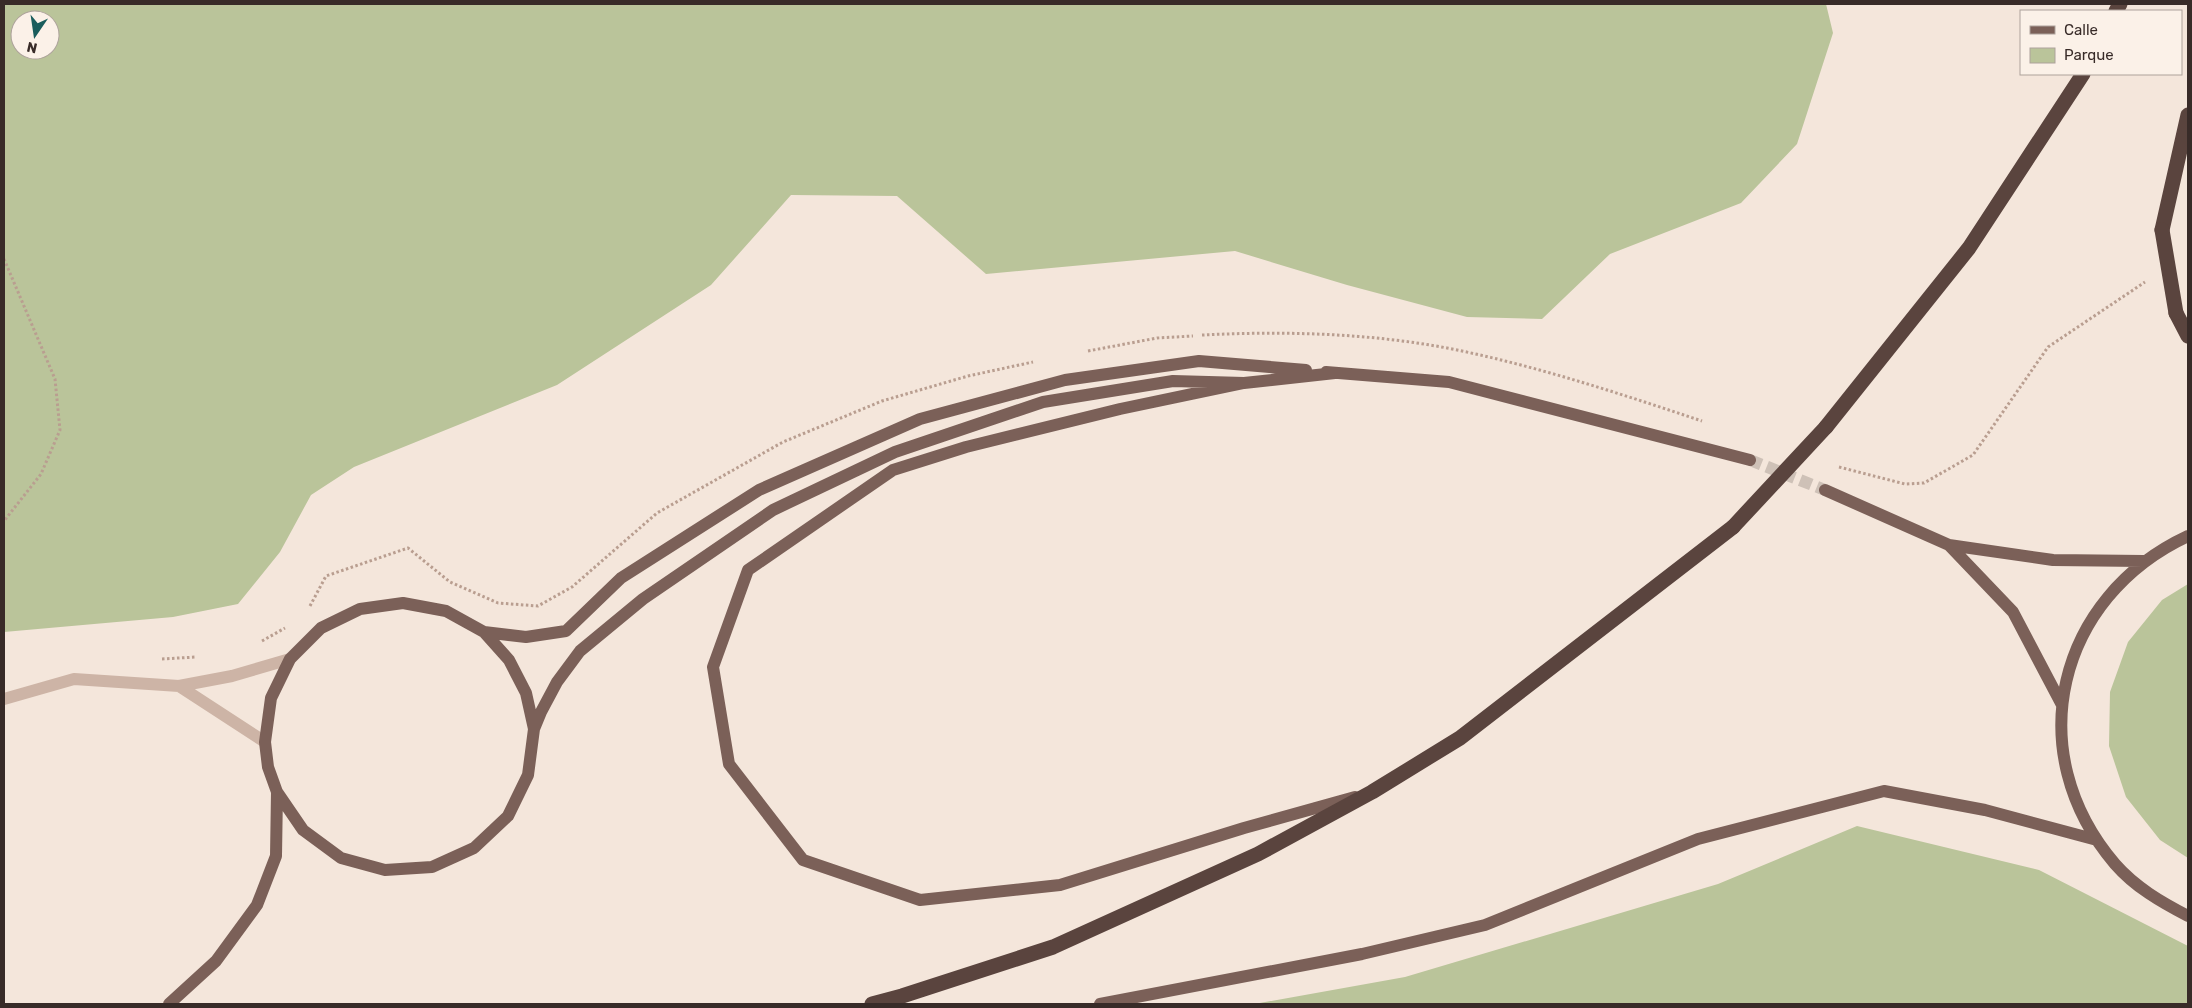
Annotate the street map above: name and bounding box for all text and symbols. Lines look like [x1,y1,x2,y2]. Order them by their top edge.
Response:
north arrow [10,10,60,60]
legend [2020,10,2182,75]
text: Calle [2064,21,2098,39]
text: N [25,38,39,57]
text: Parque [2064,46,2114,64]

